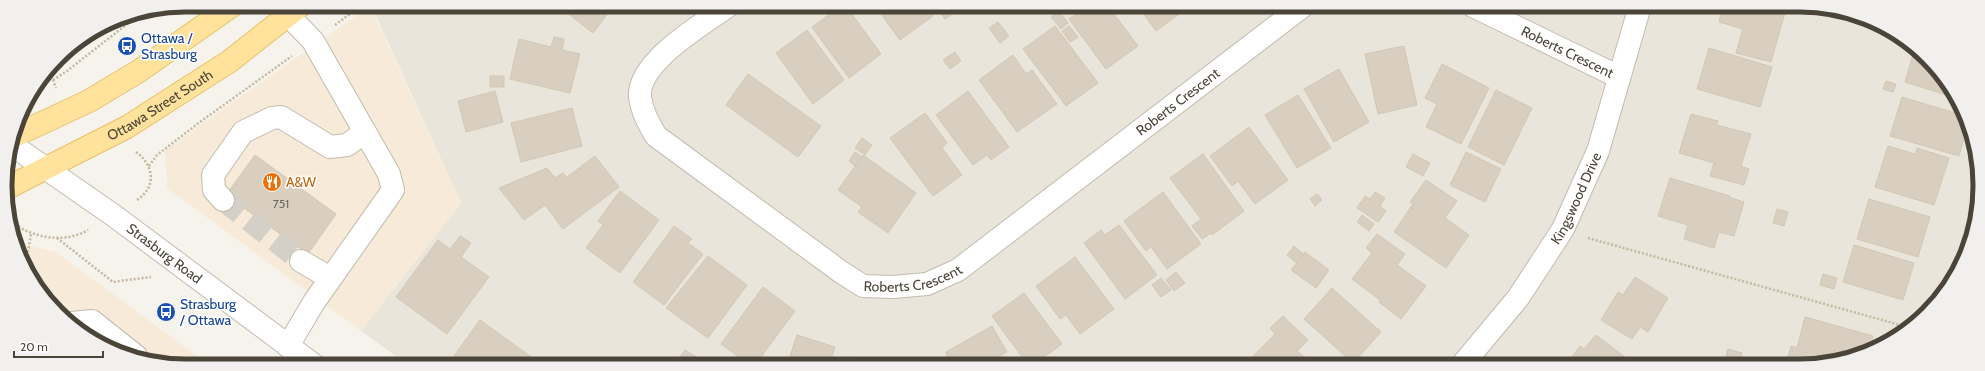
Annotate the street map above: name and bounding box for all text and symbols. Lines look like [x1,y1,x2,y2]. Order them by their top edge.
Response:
street label: Roberts Crescent [1518,22,1617,82]
place label: Ottawa / Strasburg [141,29,198,63]
bus stop icon: Ottawa / Strasburg [116,35,138,57]
street label: Roberts Crescent [1132,64,1223,140]
street label: Ottawa Street South [104,65,216,145]
street label: Kingswood Drive [1546,149,1605,248]
restaurant icon: A&W [261,171,283,193]
place label: A&W [286,173,317,191]
house number: 751 [273,196,289,211]
street label: Strasburg Road [123,219,206,287]
street label: Roberts Crescent [863,261,966,296]
place label: Strasburg / Ottawa [179,295,237,329]
bus stop icon: Strasburg / Ottawa [155,301,177,323]
scale bar [14,333,103,359]
text: 20 m [20,339,48,354]

